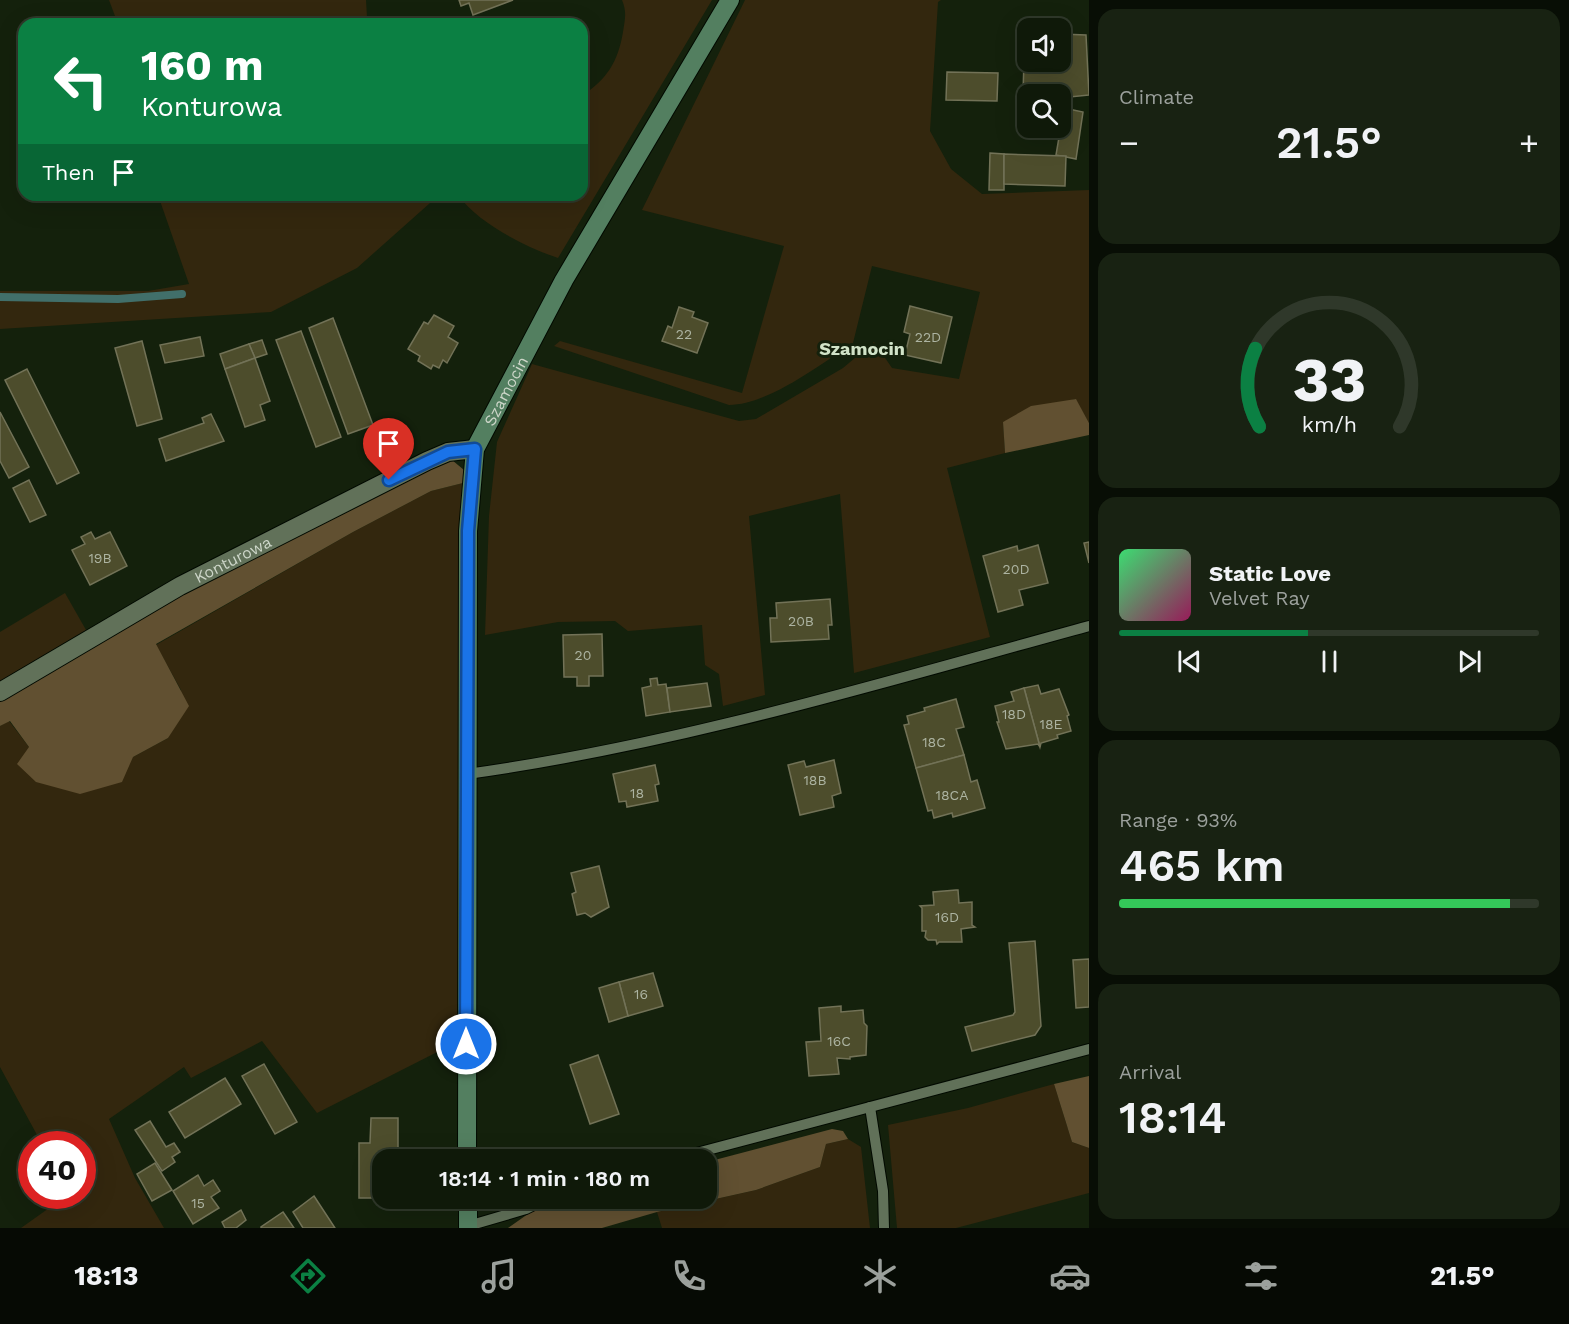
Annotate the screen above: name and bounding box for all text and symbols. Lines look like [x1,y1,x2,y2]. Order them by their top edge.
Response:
map controls [1017,18,1071,138]
button: sound [1017,18,1071,72]
text: 160 m [141,41,264,90]
icon: left [42,42,120,120]
button: search [1017,84,1071,138]
text: Climate [1119,85,1194,109]
text: Konturowa [141,91,282,123]
text: 21.5° [1276,116,1382,169]
text: − [1119,123,1139,162]
text: + [1519,123,1539,162]
icon: arrive [107,156,140,189]
text: Then [42,160,95,185]
house number: 22 [676,326,692,342]
house number: 22D [915,329,941,345]
district label: Szamocin [819,338,905,359]
text: 33 [1292,343,1366,416]
street label: Szamocin [480,353,532,429]
text: km/h [1301,413,1357,438]
pin [363,418,414,480]
icon: arrive [372,427,405,460]
street label: Konturowa [191,532,274,587]
house number: 19B [88,550,112,566]
house number: 20D [1003,561,1029,577]
text: Static Love [1209,561,1331,586]
text: Velvet Ray [1209,586,1310,610]
house number: 20B [788,613,814,629]
icon: previous [1173,645,1206,678]
icon: pause [1313,645,1346,678]
icon: next [1453,645,1486,678]
house number: 20 [575,647,591,663]
house number: 18D [1002,706,1026,722]
house number: 18E [1039,716,1063,732]
house number: 18C [922,734,946,750]
house number: 18B [803,772,827,788]
house number: 18 [630,785,644,801]
house number: 18CA [936,787,968,803]
text: Range · 93% [1119,808,1237,832]
text: 465 km [1119,839,1285,892]
house number: 16D [935,909,959,925]
house number: 16 [634,986,648,1002]
position arrow [434,1012,498,1076]
house number: 16C [827,1033,851,1049]
text: Arrival [1119,1060,1181,1084]
text: 18:14 [1119,1091,1226,1144]
speed limit sign: 40 [18,1131,96,1209]
text: 18:14 · 1 min · 180 m [439,1166,650,1191]
house number: 15 [191,1195,205,1211]
icon: directions [287,1255,329,1297]
icon: music [478,1255,520,1297]
icon: phone [668,1255,710,1297]
icon: climate [859,1255,901,1297]
icon: car [1049,1255,1091,1297]
icon: filters [1240,1255,1282,1297]
text: 18:13 [74,1260,139,1292]
text: 21.5° [1430,1260,1495,1292]

